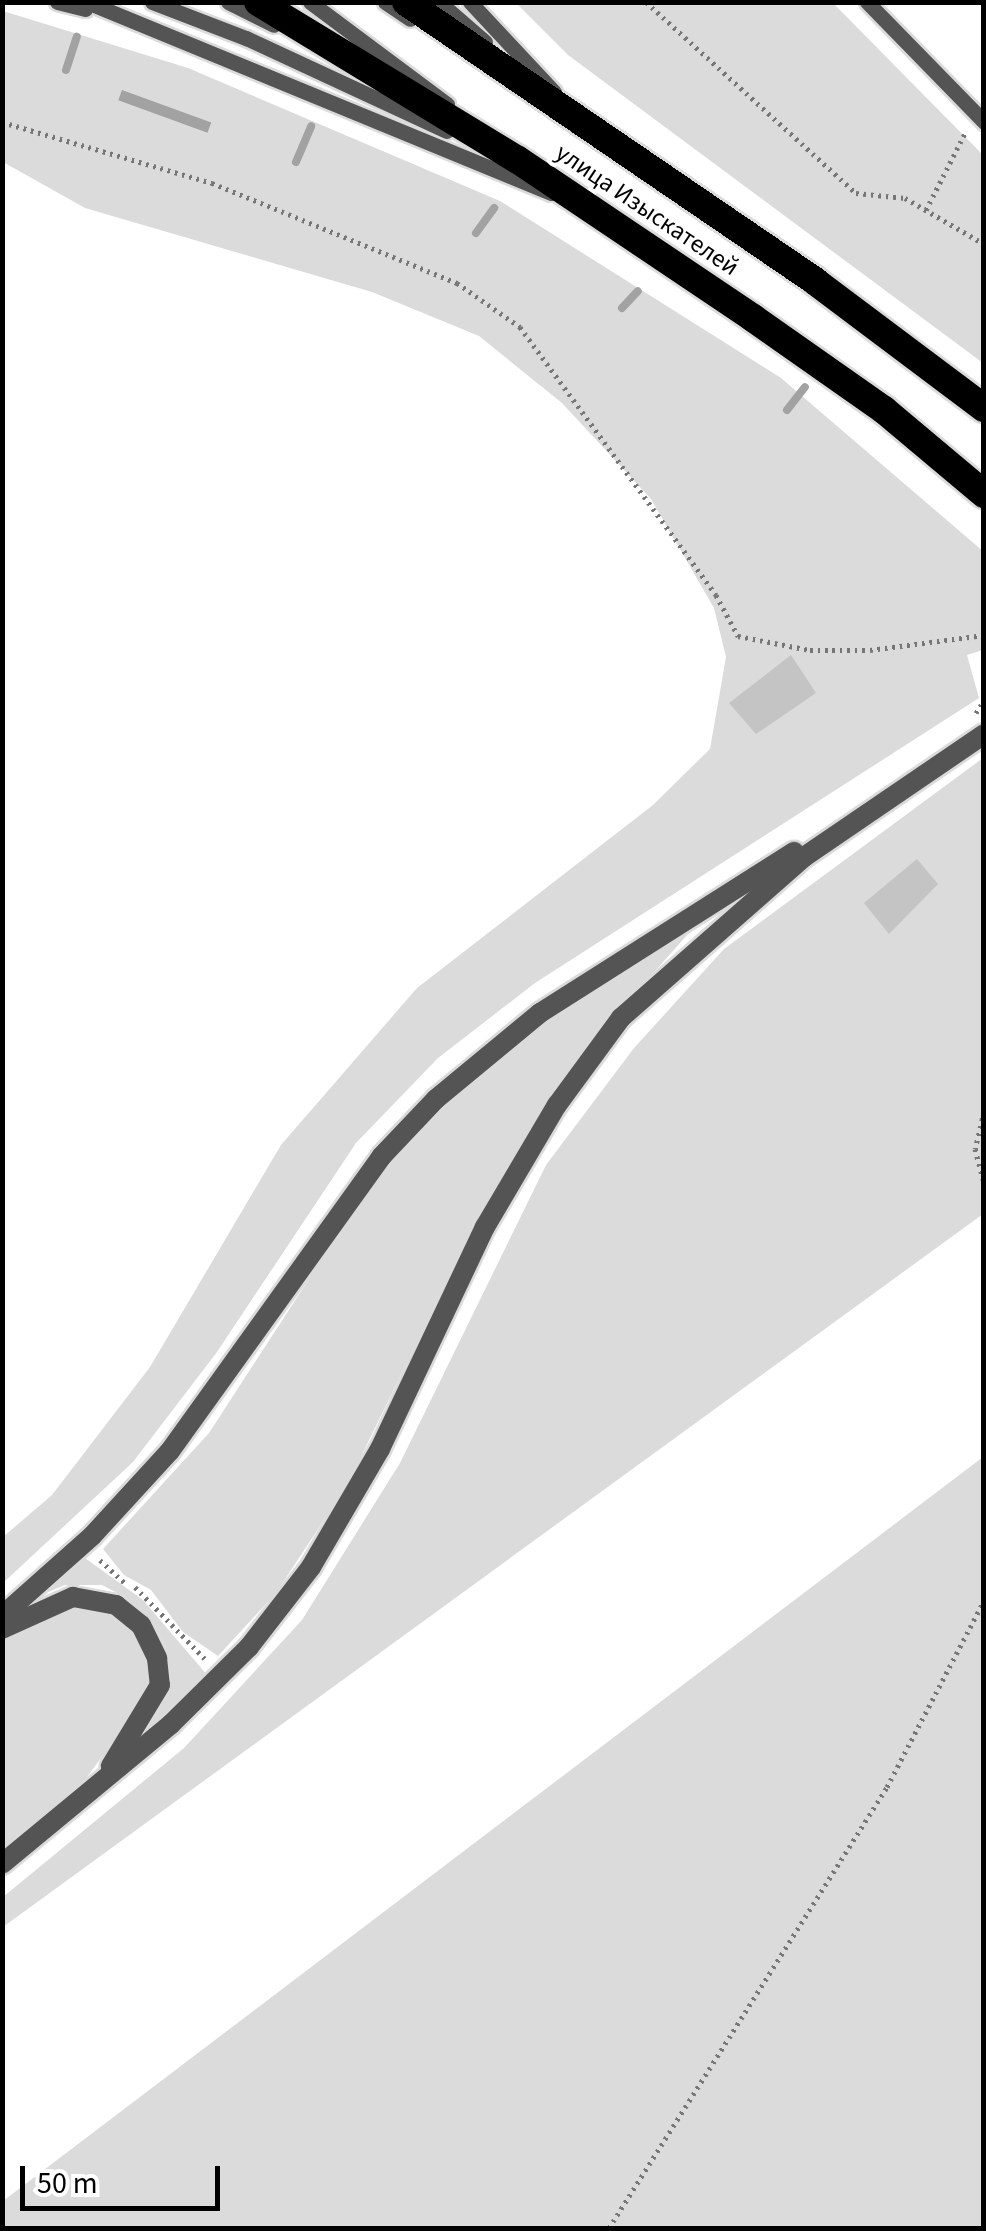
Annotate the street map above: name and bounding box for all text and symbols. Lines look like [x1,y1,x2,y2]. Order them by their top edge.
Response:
street label: улица Изыскателей [550,138,744,282]
scale bar [25,2146,225,2208]
text: 50 m [37,2162,98,2205]

